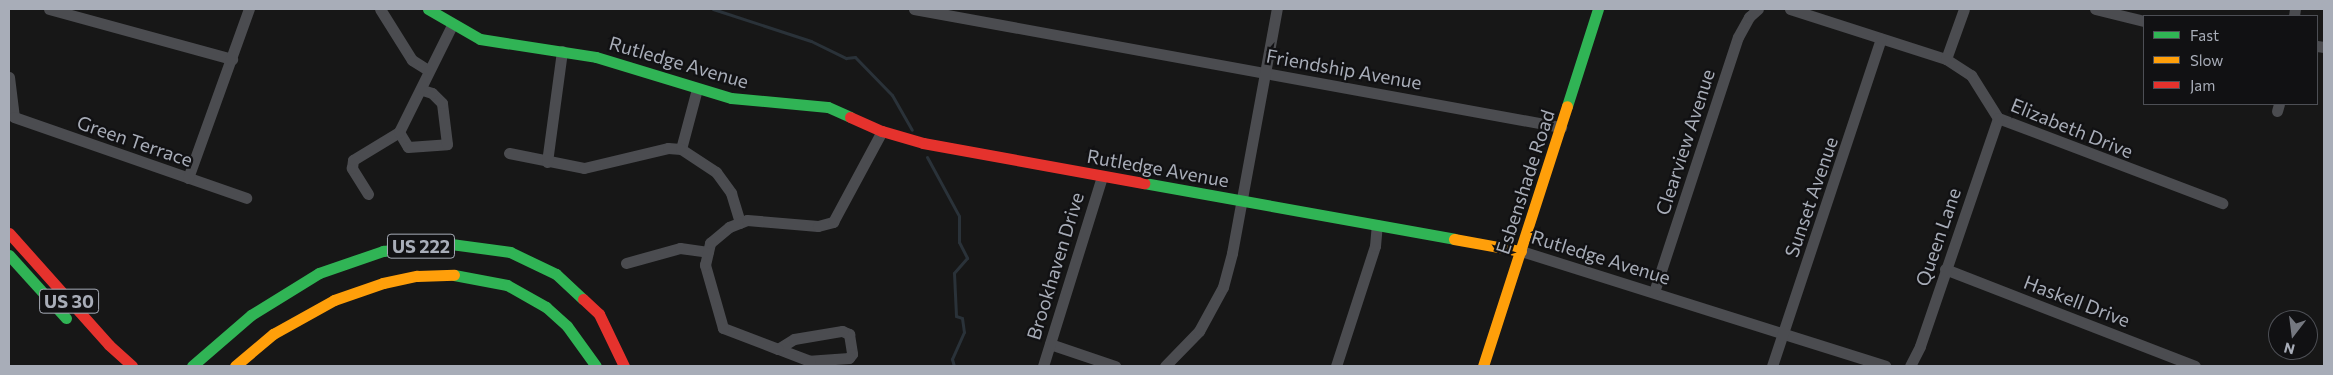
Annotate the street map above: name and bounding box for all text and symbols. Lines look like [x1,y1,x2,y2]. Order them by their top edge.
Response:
legend [2143,15,2318,105]
text: Fast [2190,26,2219,44]
street label: Rutledge Avenue [607,31,751,93]
street label: Friendship Avenue [1264,44,1424,94]
text: Slow [2190,51,2223,69]
street label: Clearview Avenue [1651,66,1719,218]
text: Jam [2190,76,2215,94]
street label: Elizabeth Drive [2008,93,2136,163]
street label: Esbenshade Road [1491,107,1559,257]
street label: Green Terrace [74,111,196,171]
street label: Sunset Avenue [1780,134,1842,260]
street label: Rutledge Avenue [1085,144,1231,192]
street label: Queen Lane [1911,185,1965,289]
street label: Brookhaven Drive [1022,190,1088,342]
street label: Rutledge Avenue [1529,225,1673,289]
road number: US 222 [386,230,456,262]
street label: Haskell Drive [2021,270,2133,332]
road number: US 30 [39,286,99,316]
north arrow [2268,310,2318,360]
text: N [2282,339,2297,359]

